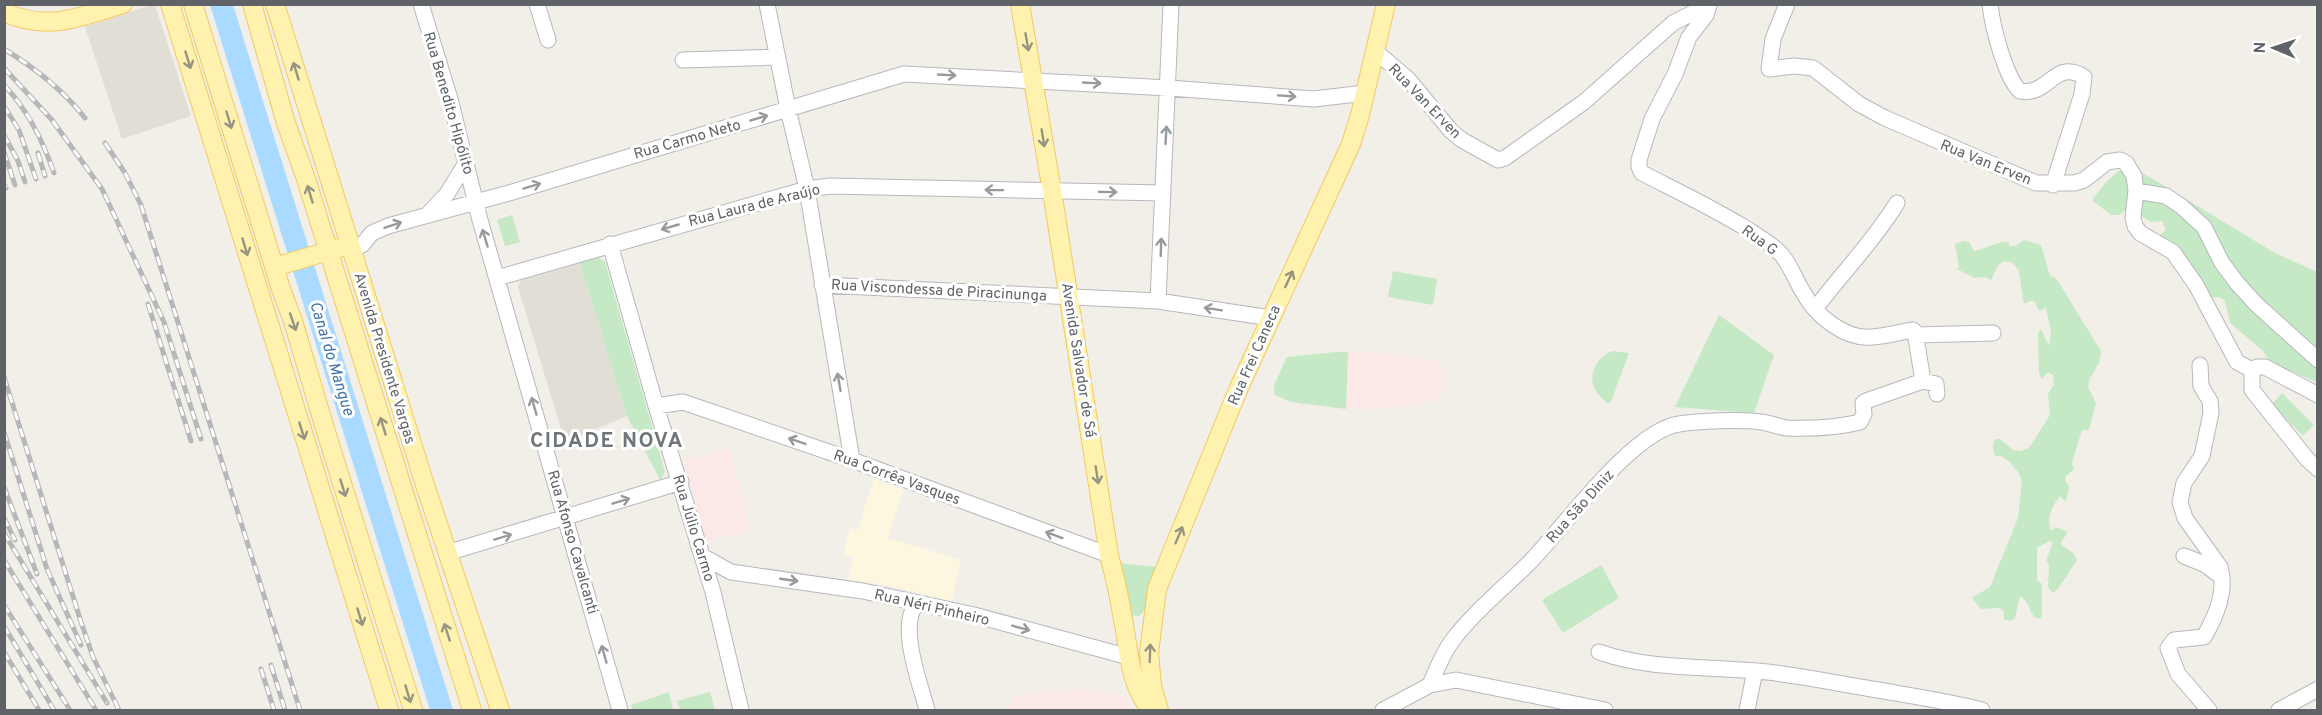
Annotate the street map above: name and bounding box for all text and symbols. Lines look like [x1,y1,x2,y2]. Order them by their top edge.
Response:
north arrow [2244,18,2304,78]
street label: Rua Benedito Hipólito [418,30,477,177]
one-way arrow [1022,32,1033,52]
text: N [2251,41,2271,54]
one-way arrow [183,50,194,69]
street label: Rua Van Erven [1383,61,1464,144]
one-way arrow [290,62,301,81]
one-way arrow [937,69,957,80]
one-way arrow [1082,78,1102,89]
one-way arrow [1276,91,1296,102]
one-way arrow [224,111,235,130]
one-way arrow [749,112,768,123]
street label: Rua Carmo Neto [632,116,743,165]
one-way arrow [1161,125,1172,145]
one-way arrow [1038,127,1049,147]
street label: Rua Van Erven [1937,136,2034,190]
one-way arrow [522,180,541,191]
street label: Rua Laura de Araújo [686,181,822,232]
one-way arrow [984,184,1004,195]
one-way arrow [304,185,315,204]
one-way arrow [1097,186,1117,198]
one-way arrow [383,218,402,229]
one-way arrow [660,222,679,233]
street label: Rua G [1737,222,1781,261]
one-way arrow [479,229,490,248]
one-way arrow [240,237,251,256]
one-way arrow [1155,237,1166,257]
street label: Avenida Presidente Vargas [348,270,419,446]
one-way arrow [1283,270,1295,288]
street label: Rua Viscondessa de Piracinunga [830,276,1047,307]
street label: Avenida Salvador de Sá [1056,281,1099,439]
water label: Canal do Mangue [304,299,358,419]
street label: Rua Frei Caneca [1225,302,1286,409]
one-way arrow [1204,303,1223,314]
one-way arrow [289,312,300,331]
one-way arrow [833,372,844,392]
one-way arrow [528,397,539,416]
one-way arrow [376,417,387,436]
one-way arrow [297,421,308,440]
district label: CIDADE NOVA [530,428,684,455]
one-way arrow [788,434,806,445]
street label: Rua Corrêa Vasques [830,447,962,510]
one-way arrow [1091,465,1102,485]
street label: Rua São Diniz [1543,466,1619,548]
street label: Rua Afonso Cavalcanti [542,468,601,617]
street label: Rua Júlio Carmo [667,473,718,584]
one-way arrow [338,478,349,497]
one-way arrow [612,495,631,506]
one-way arrow [1174,526,1185,545]
one-way arrow [1045,528,1064,539]
one-way arrow [493,531,512,542]
one-way arrow [779,575,798,586]
street label: Rua Néri Pinheiro [872,586,991,631]
one-way arrow [355,607,366,626]
one-way arrow [441,623,452,642]
one-way arrow [1011,623,1030,634]
one-way arrow [1145,644,1156,664]
one-way arrow [598,645,609,664]
one-way arrow [403,684,414,703]

